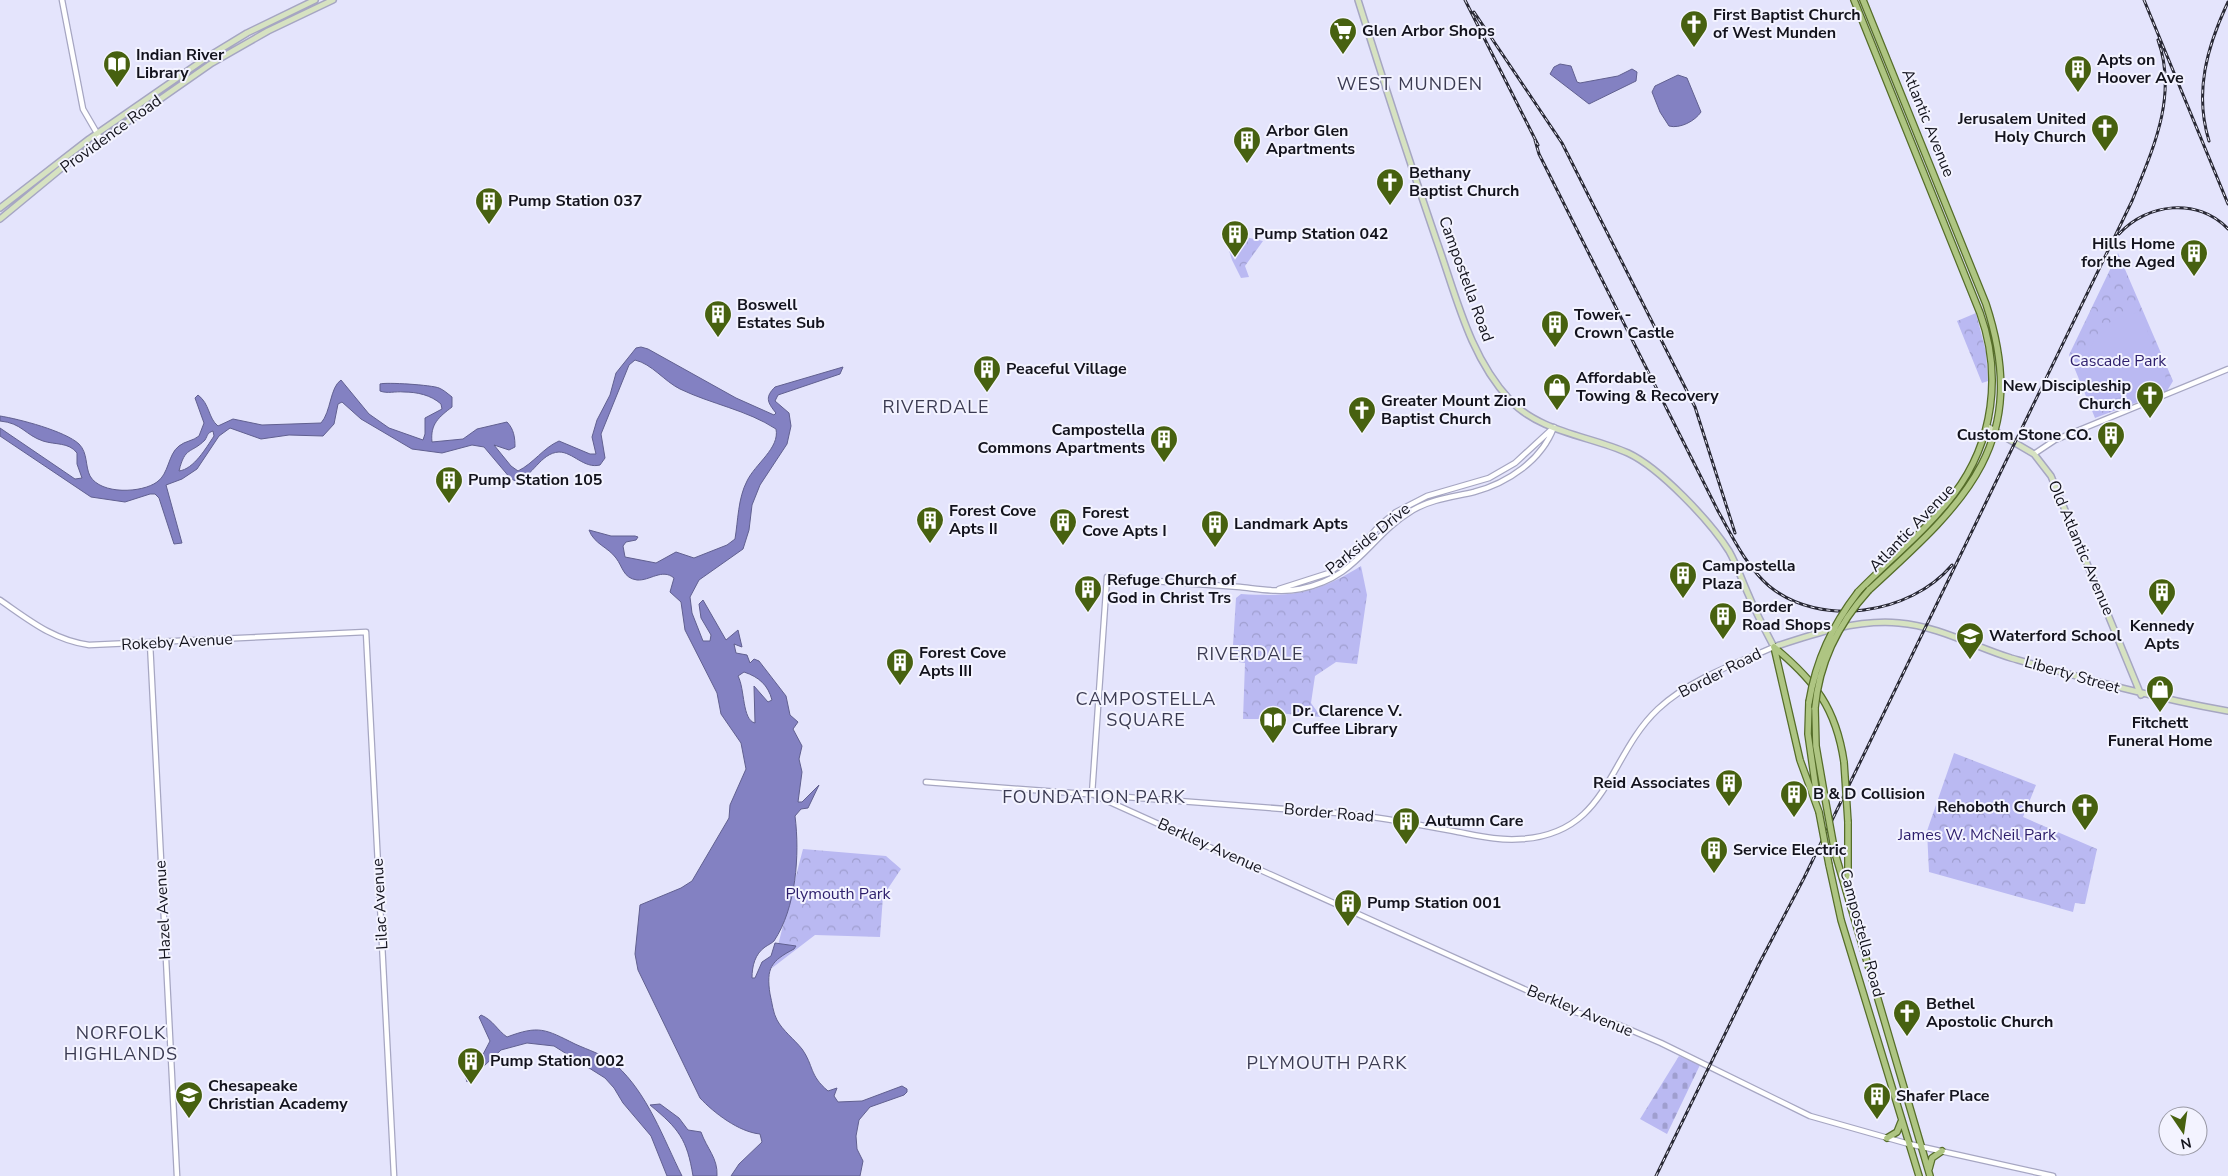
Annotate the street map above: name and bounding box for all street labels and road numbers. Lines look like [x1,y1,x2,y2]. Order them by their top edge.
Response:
street label: Atlantic Avenue [1896,66,1960,180]
street label: Providence Road [56,90,166,178]
street label: Campostella Road [1433,213,1499,345]
street label: Old Atlantic Avenue [2043,477,2119,619]
street label: Atlantic Avenue [1864,479,1960,577]
street label: Parkside Drive [1321,498,1415,580]
street label: Rokeby Avenue [121,628,233,656]
street label: Border Road [1675,643,1765,703]
street label: Liberty Street [2022,651,2123,699]
street label: Border Road [1283,798,1375,828]
street label: Berkley Avenue [1154,813,1266,879]
street label: Lilac Avenue [367,858,393,950]
street label: Hazel Avenue [149,860,177,960]
street label: Campostella Road [1834,866,1890,1000]
street label: Berkley Avenue [1524,980,1636,1042]

